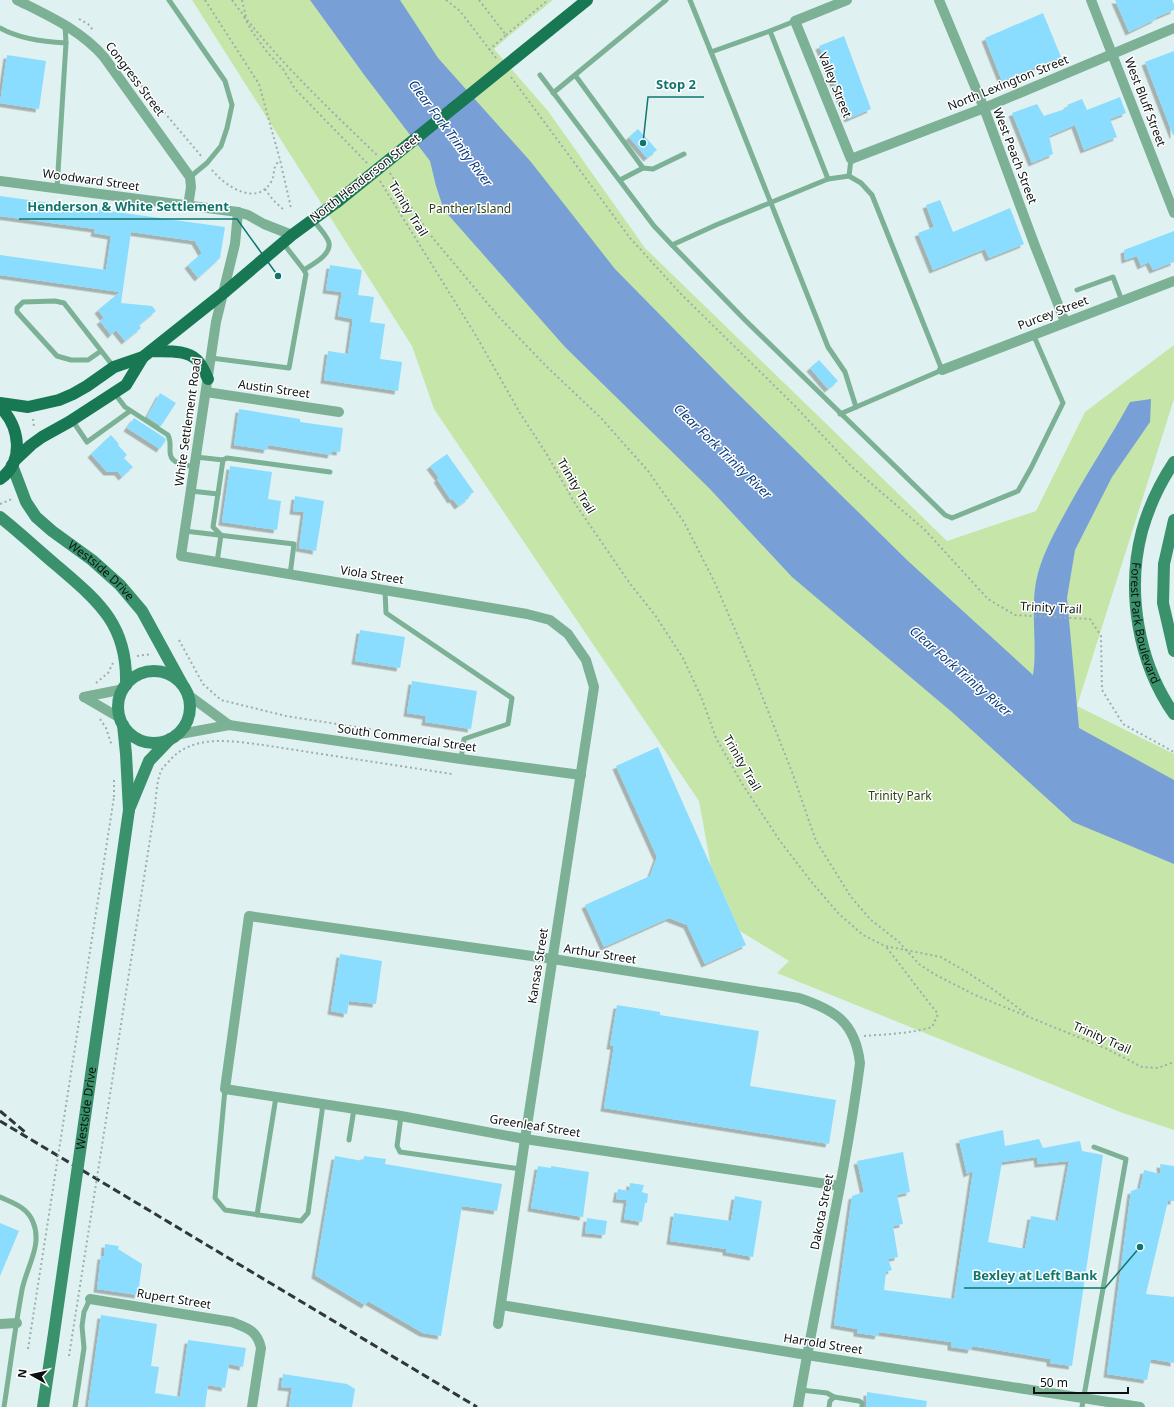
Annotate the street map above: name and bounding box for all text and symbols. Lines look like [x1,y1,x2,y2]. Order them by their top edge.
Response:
street label: Congress Street [102,38,169,120]
street label: Valley Street [815,50,857,121]
street label: North Lexington Street [945,50,1071,115]
street label: West Bluff Street [1121,55,1170,149]
callout: Stop 2 [648,72,704,97]
text: Stop 2 [656,75,696,93]
water label: Clear Fork Trinity River [405,76,498,191]
street label: West Peach Street [989,105,1042,207]
street label: North Henderson Street [306,129,424,226]
street label: Woodward Street [42,164,141,195]
street label: Trinity Trail [385,178,432,239]
callout: Henderson & White Settlement [19,194,237,219]
text: Henderson & White Settlement [27,197,229,215]
park label: Panther Island [429,200,511,217]
street label: Purcey Street [1015,291,1091,334]
street label: White Settlement Road [170,357,205,487]
street label: Austin Street [237,375,312,402]
water label: Clear Fork Trinity River [670,400,776,503]
street label: Trinity Trail [553,455,600,517]
street label: Westside Drive [65,536,139,604]
street label: Viola Street [339,561,406,588]
street label: Forest Park Boulevard [1127,561,1164,686]
street label: Trinity Trail [1020,597,1082,618]
water label: Clear Fork Trinity River [906,622,1016,721]
street label: South Commercial Street [336,719,478,756]
street label: Trinity Trail [720,732,765,794]
park label: Trinity Park [868,787,932,804]
street label: Kansas Street [523,926,552,1005]
street label: Arthur Street [563,939,638,968]
street label: Trinity Trail [1070,1017,1134,1058]
street label: Westside Drive [71,1065,100,1151]
street label: Greenleaf Street [488,1110,582,1141]
street label: Dakota Street [806,1172,837,1251]
callout: Bexley at Left Bank [964,1263,1105,1288]
text: Bexley at Left Bank [973,1266,1098,1284]
street label: Rupert Street [136,1284,213,1313]
street label: Harrold Street [782,1329,864,1358]
north arrow [12,1355,52,1395]
text: N [14,1368,30,1379]
scale bar [1034,1369,1128,1395]
text: 50 m [1040,1374,1068,1391]

